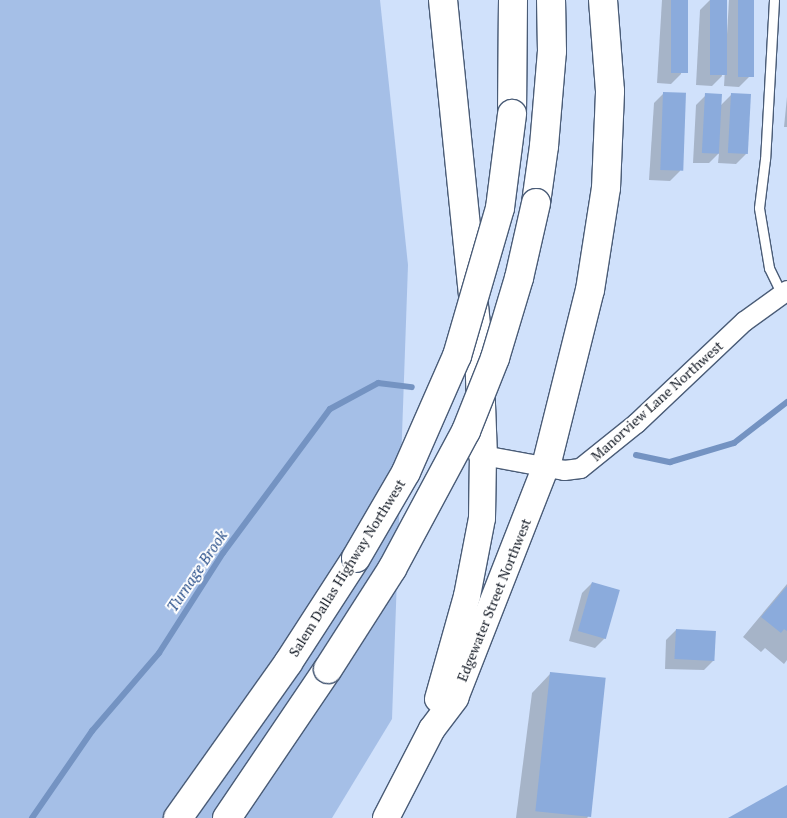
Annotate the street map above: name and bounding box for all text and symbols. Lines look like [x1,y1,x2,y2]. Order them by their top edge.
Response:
street label: Manorview Lane Northwest [588,337,726,465]
street label: Salem Dallas Highway Northwest [285,476,409,660]
street label: Edgewater Street Northwest [454,516,534,684]
water label: Turnage Brook [163,527,231,615]

